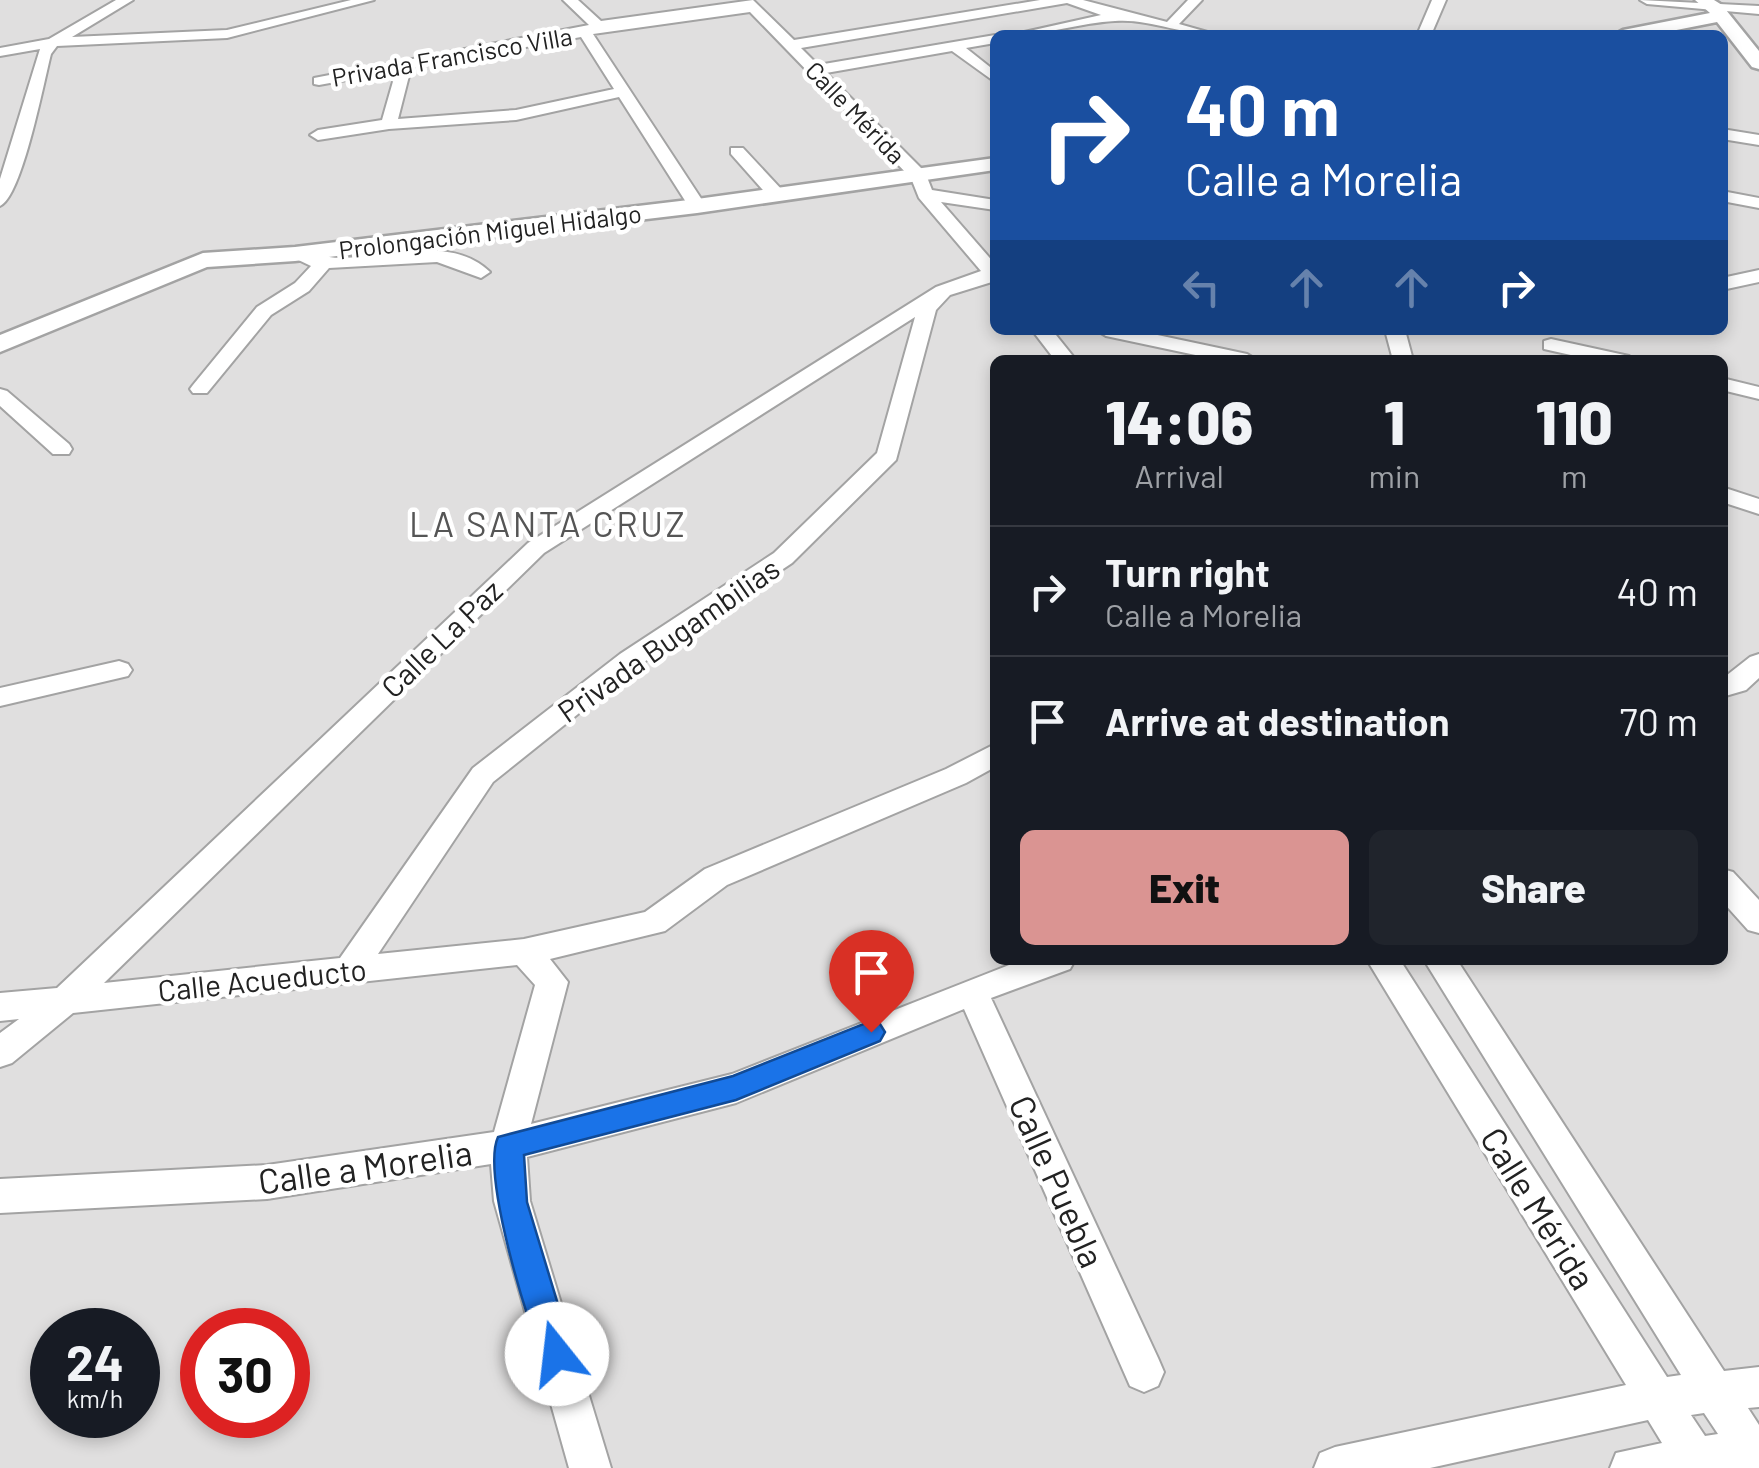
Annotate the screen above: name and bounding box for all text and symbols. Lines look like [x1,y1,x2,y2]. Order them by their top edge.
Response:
street label: Privada Francisco Villa [330,20,574,92]
street label: Calle Mérida [800,55,912,169]
text: 40 m [1185,66,1340,150]
icon: right [1020,70,1150,200]
text: Calle a Morelia [1185,151,1462,205]
street label: Prolongación Miguel Hidalgo [337,198,643,264]
icon: left [1174,260,1229,315]
icon: ahead [1279,260,1334,315]
icon: ahead [1384,260,1439,315]
icon: right [1489,260,1544,315]
text: 14:06 [1105,385,1253,457]
text: 1 [1384,385,1405,457]
text: 110 [1535,385,1613,457]
text: Arrival [1134,456,1224,494]
text: min [1368,456,1420,494]
text: m [1561,456,1587,494]
district label: LA SANTA CRUZ [409,502,687,544]
street label: Privada Bugambilias [550,549,786,729]
text: Turn right [1105,549,1270,595]
icon: right [1020,564,1075,619]
text: 40 m [1617,568,1698,614]
street label: Calle La Paz [373,572,509,704]
text: Calle a Morelia [1105,595,1302,633]
icon: arrive [1020,694,1075,749]
text: Arrive at destination [1105,698,1450,744]
text: 70 m [1620,698,1698,744]
button: Exit [1020,830,1349,945]
button: Share [1369,830,1698,945]
pin [829,930,914,1033]
icon: arrive [844,945,899,1000]
street label: Calle Acueducto [156,950,368,1008]
street label: Calle Puebla [1001,1088,1115,1274]
street label: Calle Mérida [1473,1119,1605,1297]
street label: Calle a Morelia [255,1130,475,1202]
position arrow [505,1302,609,1406]
speed limit sign: 30 [180,1308,310,1438]
text: 24 [66,1331,124,1391]
text: km/h [67,1383,123,1413]

